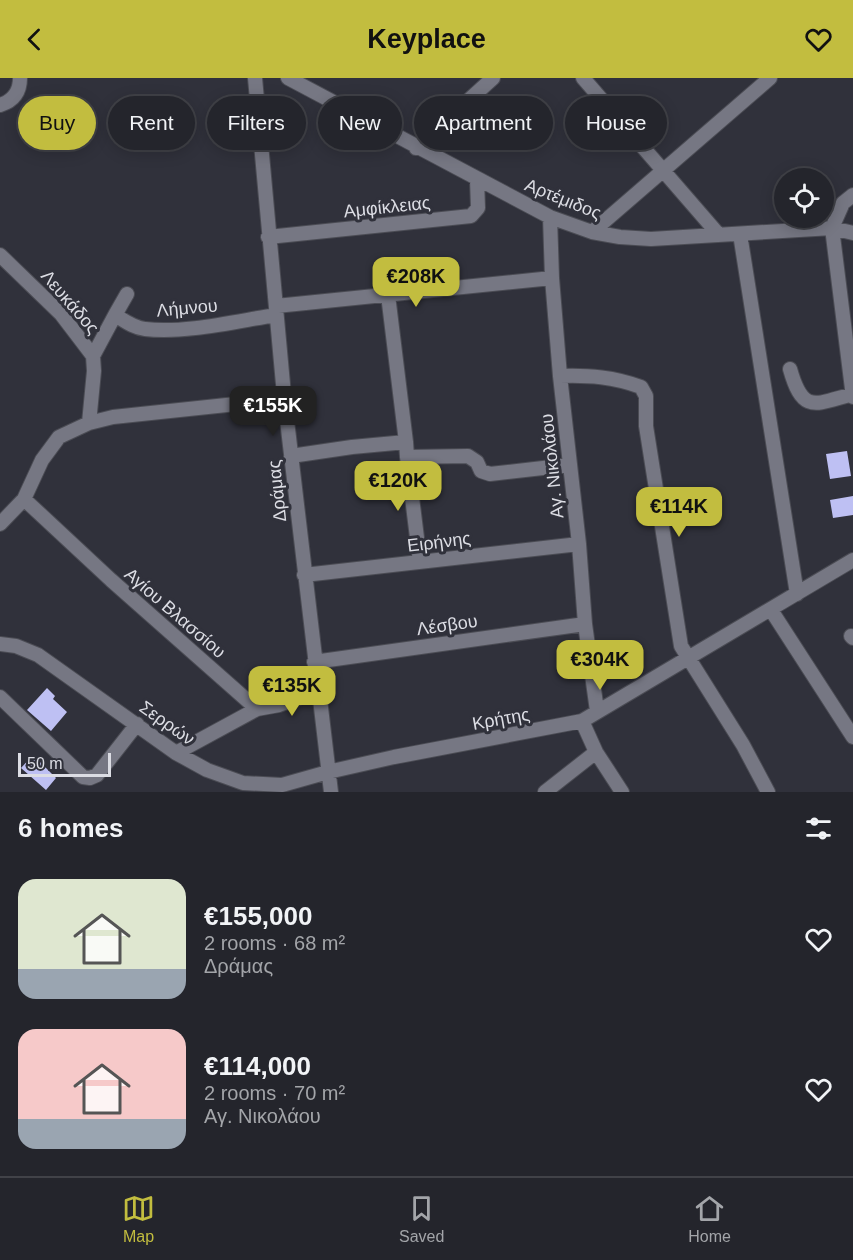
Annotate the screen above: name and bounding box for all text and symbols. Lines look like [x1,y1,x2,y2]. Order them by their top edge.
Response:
icon: back [18,23,51,56]
icon: heart [802,23,835,56]
text: Keyplace [367,24,486,54]
chip: Buy [18,96,96,150]
chip: Rent [108,96,195,150]
chip: Filters [207,96,306,150]
chip: New [318,96,402,150]
chip: Apartment [414,96,553,150]
chip: House [565,96,667,150]
map controls [774,168,834,228]
button: locate [774,168,834,228]
street label: Αρτέμιδος [522,175,604,223]
street label: Αμφίκλειας [343,192,432,222]
pin: €208K [374,257,458,308]
text: €208K [387,265,445,287]
street label: Λευκάδος [37,266,103,338]
street label: Λήμνου [156,295,218,321]
pin: €155K [231,386,315,437]
text: €155K [244,394,302,416]
street label: Αγ. Νικολάου [537,413,567,519]
street label: Δράμας [264,459,290,523]
pin: €120K [356,461,440,512]
text: €120K [369,469,427,491]
pin: €114K [637,487,721,538]
text: €114K [650,495,708,517]
street label: Ειρήνης [406,528,472,556]
street label: Αγίου Βλασσίου [121,564,229,662]
street label: Λέσβου [415,611,479,639]
pin: €304K [558,640,642,691]
text: €304K [571,648,629,670]
pin: €135K [250,666,334,717]
text: €135K [263,674,321,696]
street label: Σερρών [136,697,198,749]
street label: Κρήτης [471,704,532,734]
scale bar [18,750,111,778]
text: 50 m [27,755,63,772]
icon: filters [802,812,835,845]
text: 6 homes [18,813,124,843]
text: €155,000 [204,901,312,931]
icon: home [66,903,138,975]
icon: heart [802,923,835,956]
text: 2 rooms · 68 m² [204,932,345,954]
text: Δράμας [204,955,273,977]
text: €114,000 [204,1051,311,1081]
icon: home [66,1053,138,1125]
icon: heart [802,1073,835,1106]
text: 2 rooms · 70 m² [204,1082,345,1104]
text: Αγ. Νικολάου [204,1105,321,1127]
tab: Map [122,1192,155,1246]
tab: Saved [399,1192,444,1246]
tab: Home [688,1192,731,1246]

